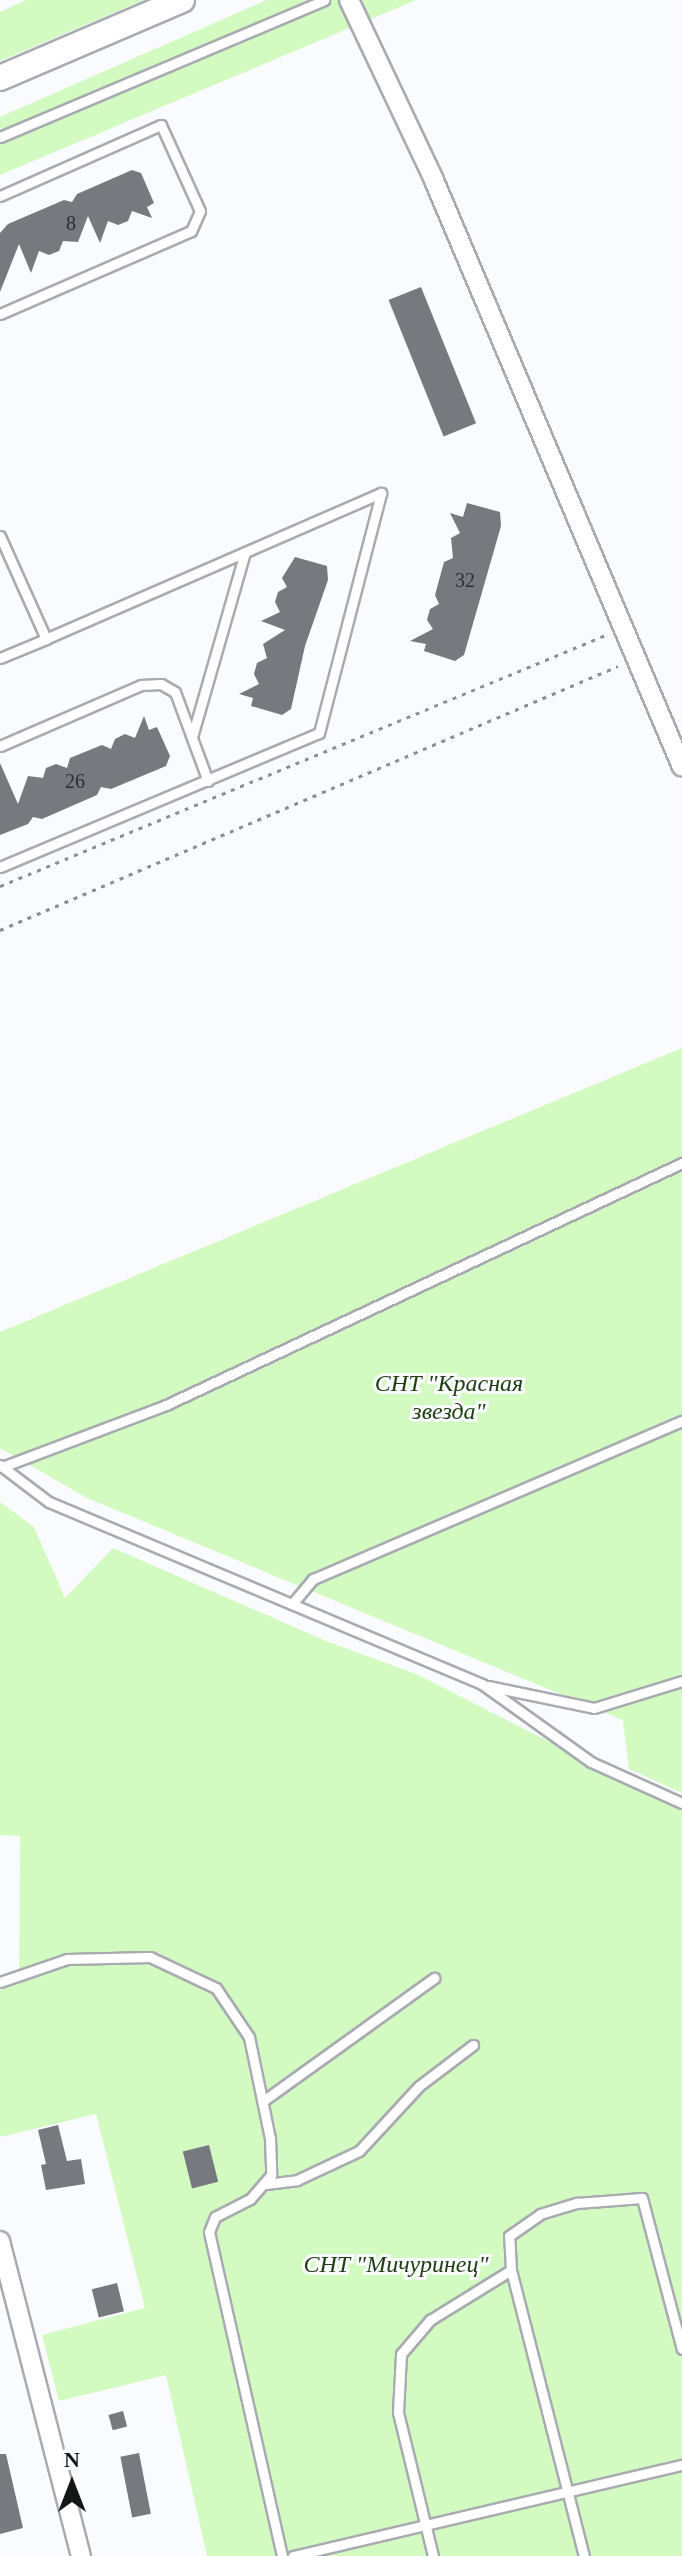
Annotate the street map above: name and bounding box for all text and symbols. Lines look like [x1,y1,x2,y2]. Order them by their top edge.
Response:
house number: 8 [66,211,76,235]
house number: 32 [455,568,475,592]
house number: 26 [65,769,85,793]
park label: СНТ "Красная звезда" [375,1370,523,1426]
park label: СНТ "Мичуринец" [303,2251,489,2279]
north arrow [32,2444,112,2524]
text: N [64,2447,80,2472]

